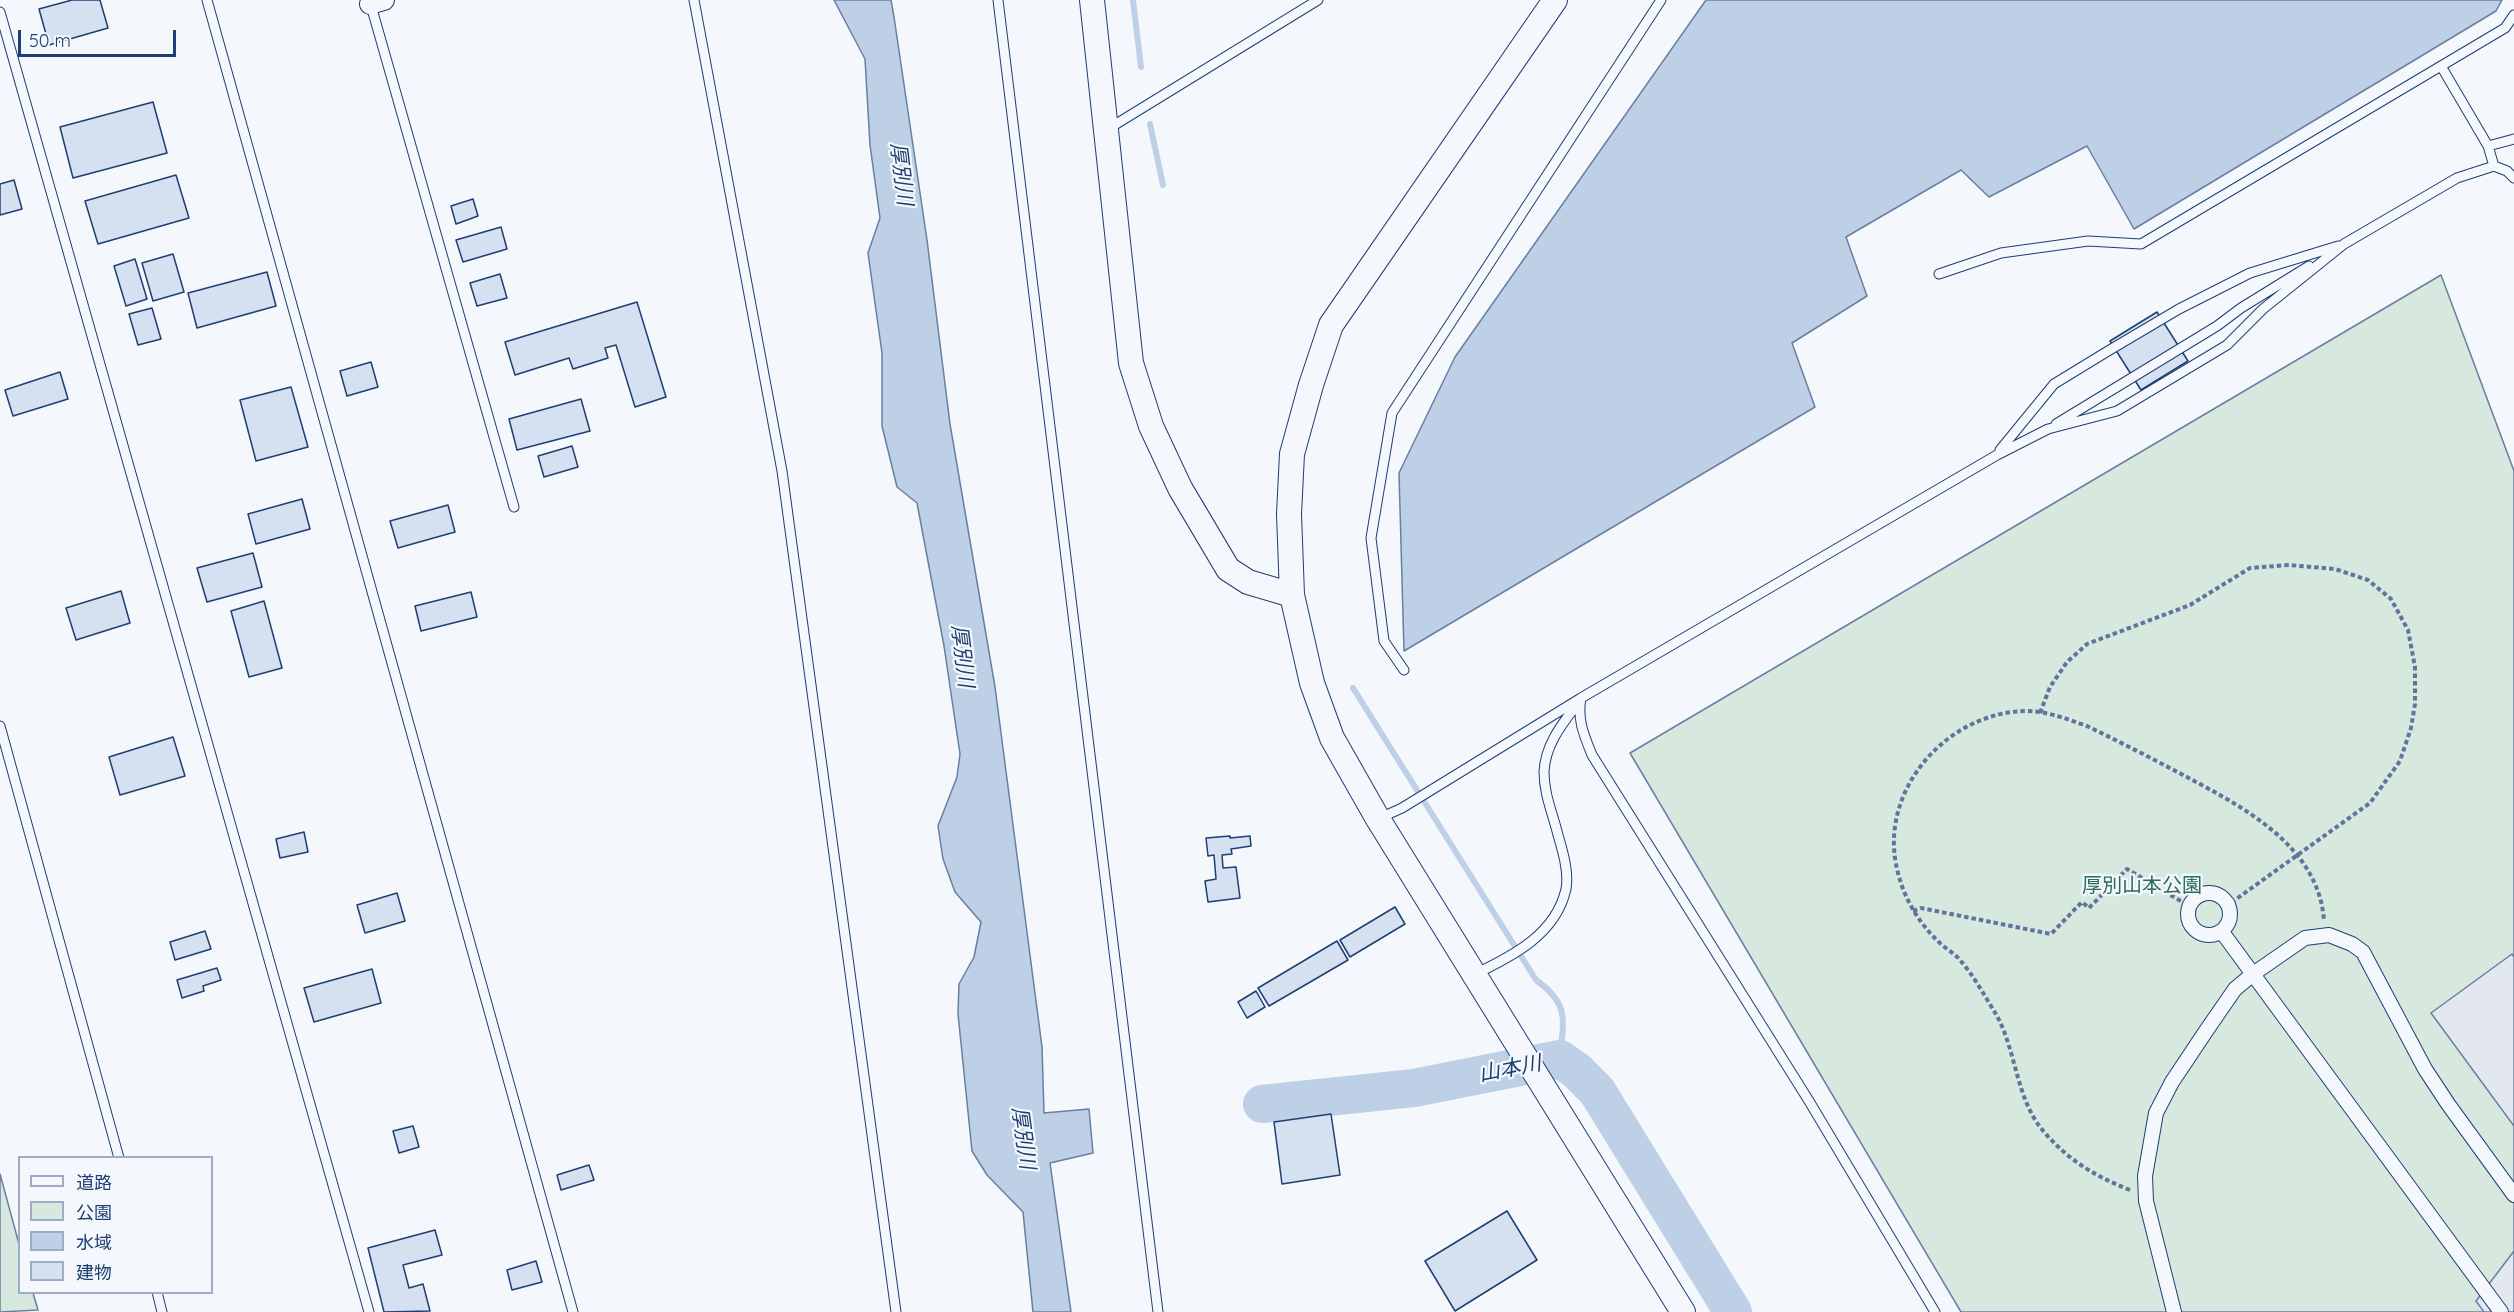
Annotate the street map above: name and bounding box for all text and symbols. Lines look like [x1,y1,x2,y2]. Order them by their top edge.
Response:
scale bar [21,18,178,56]
text: 50 m [29,29,71,52]
water label: 厚別川 [885,141,917,207]
water label: 厚別川 [946,623,978,689]
park label: 厚別山本公園 [2082,874,2202,898]
water label: 山本川 [1477,1051,1543,1087]
water label: 厚別川 [1006,1105,1040,1171]
legend [18,1156,213,1294]
text: 道路 [76,1171,112,1194]
text: 公園 [76,1201,112,1224]
text: 水域 [76,1231,112,1254]
text: 建物 [76,1261,112,1284]

